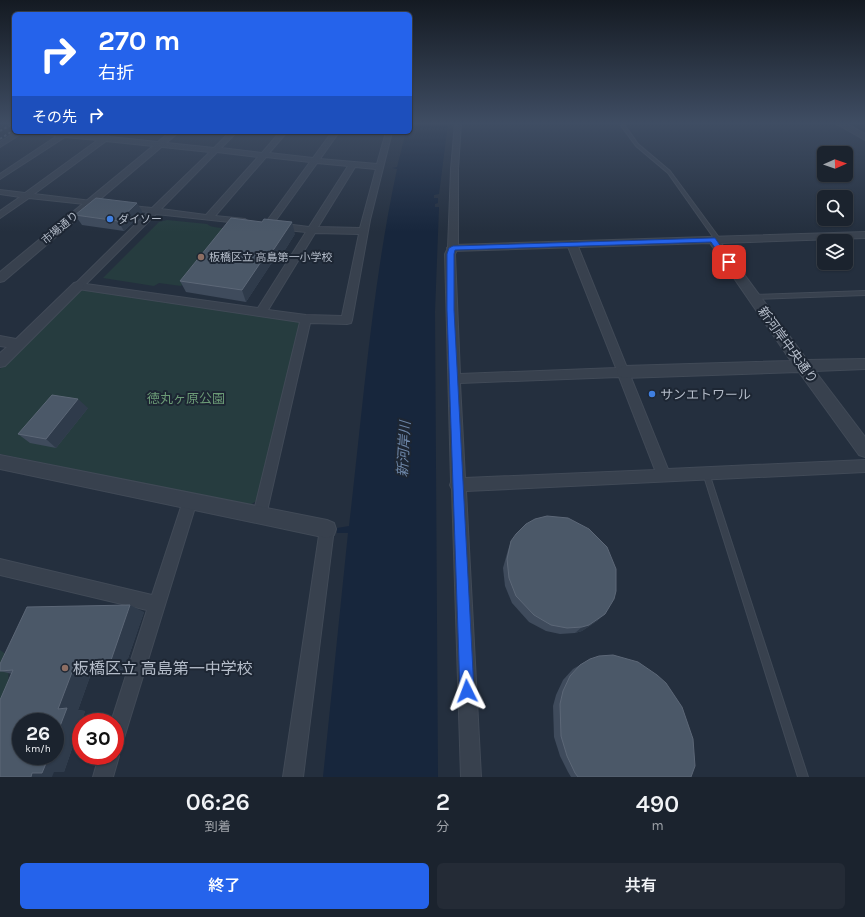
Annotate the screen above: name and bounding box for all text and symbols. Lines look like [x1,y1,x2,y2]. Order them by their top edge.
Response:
text: 270 m [98,24,180,57]
icon: right [32,28,84,80]
text: 右折 [98,62,134,84]
icon: right [85,104,107,126]
text: その先 [32,108,77,126]
north arrow [817,146,853,182]
map controls [817,146,853,270]
button: search [817,190,853,226]
street label: 市場通り [39,209,81,247]
place label: ダイソー [118,213,162,226]
marker: ダイソー [105,214,115,224]
button: layers [817,234,853,270]
pin [712,245,746,279]
place label: 板橋区立 高島第一小学校 [209,251,333,264]
icon: arrive [718,251,740,273]
marker: 板橋区立 高島第一小学校 [196,252,206,262]
street label: 新河岸中央通り [755,304,821,386]
place label: サンエトワール [660,387,751,402]
marker: サンエトワール [647,389,657,399]
park label: 徳丸ヶ原公園 [147,391,225,406]
water label: 新河岸川 [394,419,414,477]
place label: 板橋区立 高島第一中学校 [73,659,253,678]
marker: 板橋区立 高島第一中学校 [60,663,70,673]
position arrow [446,670,488,712]
speed limit sign: 30 [72,713,124,765]
text: 26 [26,722,50,745]
text: km/h [25,743,51,755]
text: 06:26 [186,788,250,816]
text: 2 [436,788,450,816]
text: 490 [636,790,679,818]
text: m [651,818,664,833]
text: 到着 [205,819,231,834]
text: 分 [436,819,449,834]
button: 終了 [20,863,429,909]
button: 共有 [437,863,845,909]

